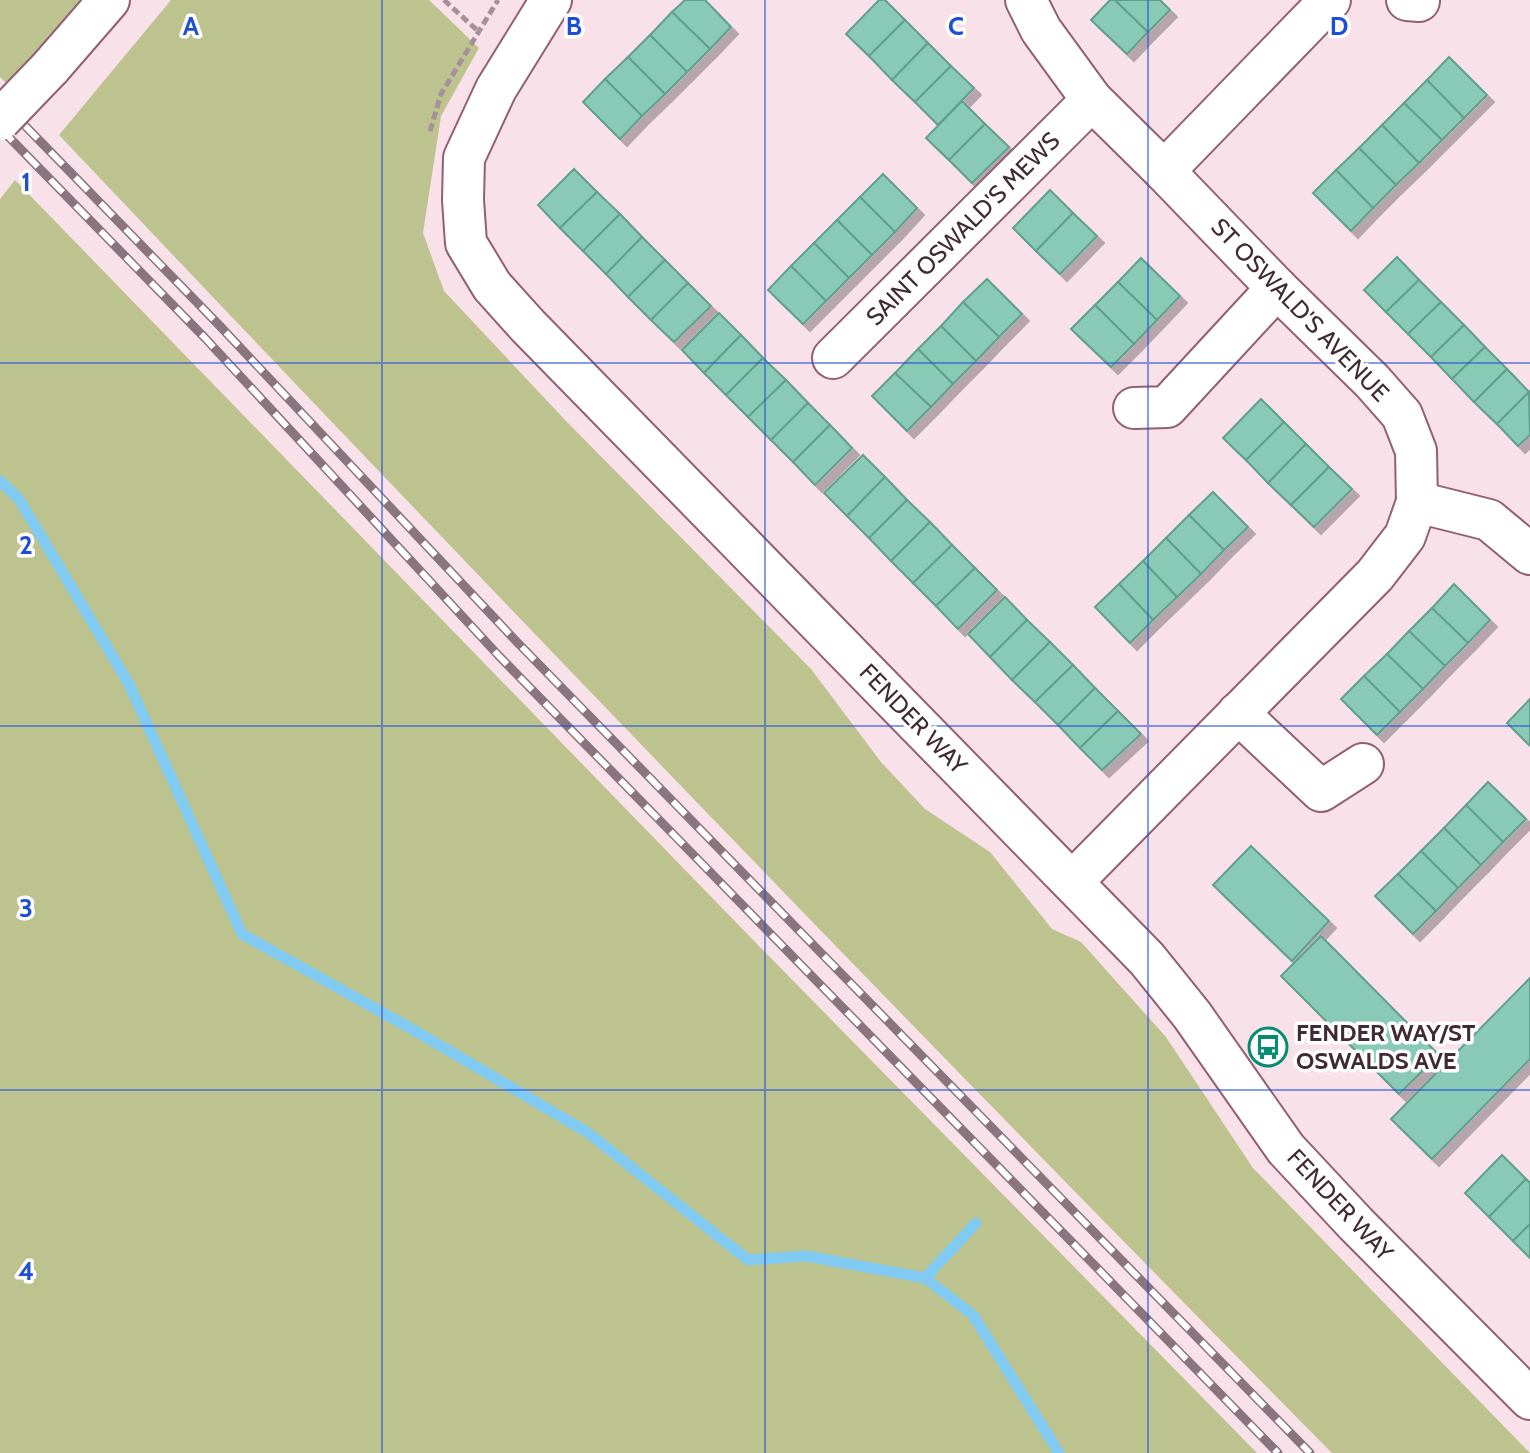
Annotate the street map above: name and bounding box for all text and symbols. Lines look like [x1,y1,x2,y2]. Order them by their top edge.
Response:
text: A [183,10,200,42]
text: B [566,10,582,42]
text: C [948,10,964,42]
text: D [1330,10,1348,42]
street label: SAINT OSWALD'S MEWS [860,126,1065,331]
text: 1 [21,166,31,198]
street label: ST OSWALD'S AVENUE [1205,212,1395,407]
text: 2 [19,529,33,561]
street label: FENDER WAY [854,657,973,780]
text: 3 [19,892,33,924]
place label: FENDER WAY/ST OSWALDS AVE [1296,1018,1475,1075]
bus stop icon: FENDER WAY/ST OSWALDS AVE [1247,1026,1289,1068]
street label: FENDER WAY [1281,1143,1400,1267]
text: 4 [18,1255,34,1287]

